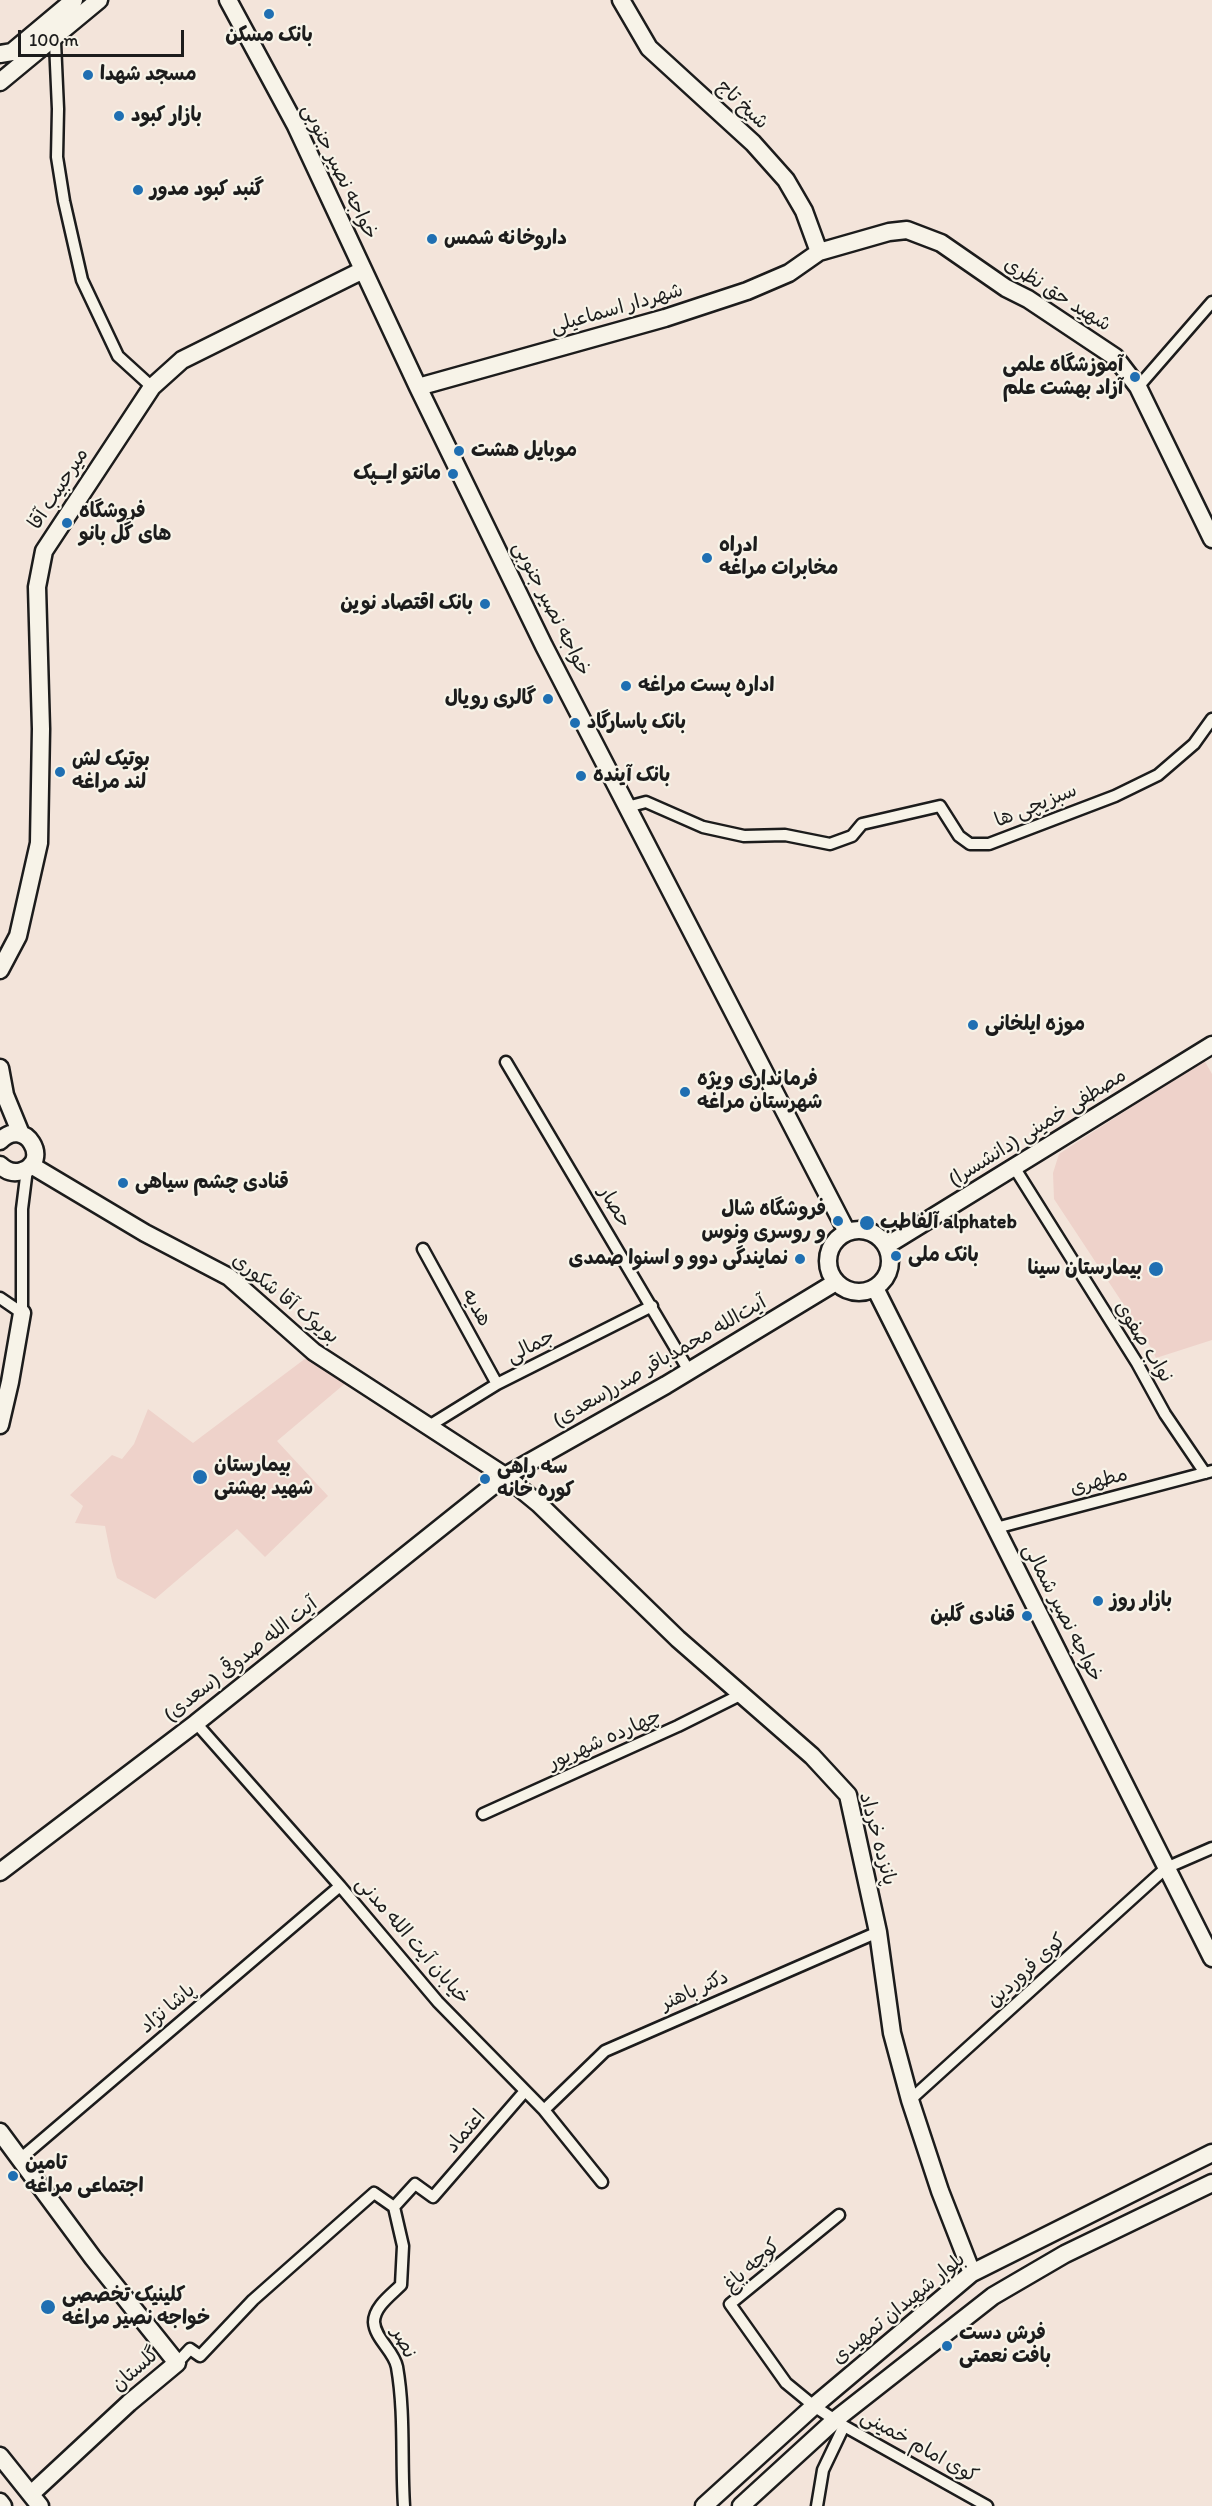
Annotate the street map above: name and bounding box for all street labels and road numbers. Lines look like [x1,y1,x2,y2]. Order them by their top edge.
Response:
street label: شیخ تاج [711,75,773,135]
street label: خواجه نصیر جنوبی [296,100,382,244]
street label: شهید حق نظری [999,253,1115,337]
street label: شهردار اسماعیلی [548,279,686,339]
street label: میرحبیب آقا [24,444,94,534]
street label: خواجه نصیر جنوبی [507,538,595,680]
street label: سبزیچی ها [991,779,1081,833]
street label: مصطفی خمینی (دانشسرا) [945,1064,1131,1192]
street label: حصار [592,1182,636,1232]
street label: بویوک آقا شکوری [227,1248,343,1350]
street label: هدیه [456,1285,496,1331]
street label: آیت‌الله محمدباقر صدر(سعدی) [549,1291,771,1433]
street label: نواب صفوی [1108,1297,1178,1387]
street label: جمالی [503,1325,559,1369]
street label: مطهری [1068,1463,1130,1501]
street label: خواجه نصیر شمالی [1017,1540,1107,1686]
street label: آیت الله صدوقی (سعدی) [159,1593,323,1727]
street label: چهارده شهریور [545,1704,665,1776]
street label: پانزده خرداد [853,1790,901,1888]
street label: خیابان آیت الله مدنی [350,1872,474,2010]
street label: کوی فروردین [982,1929,1072,2013]
street label: دکتر باهنر [658,1966,732,2016]
street label: پاشا نژاد [135,1979,201,2039]
street label: اعتماد [441,2105,491,2159]
street label: کوچه باغ [719,2234,785,2298]
street label: بلوار شهیدان تمهیدی [827,2248,971,2370]
street label: نصر [385,2323,421,2363]
street label: گلستان [107,2343,165,2397]
street label: کوی امام خمینی [856,2405,982,2489]

